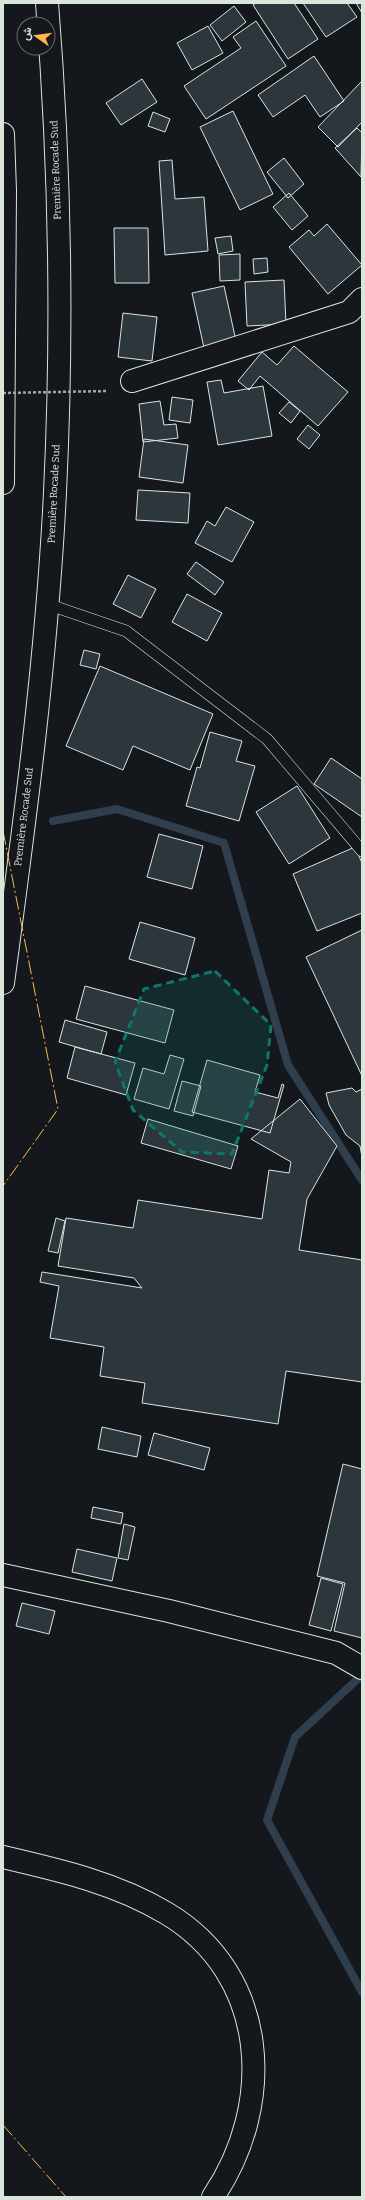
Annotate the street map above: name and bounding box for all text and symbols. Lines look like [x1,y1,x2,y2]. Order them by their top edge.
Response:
north arrow [16,16,56,56]
text: ش [19,26,35,42]
street label: Première Rocade Sud [48,120,64,220]
street label: Première Rocade Sud [45,444,63,544]
street label: Première Rocade Sud [12,767,36,867]

